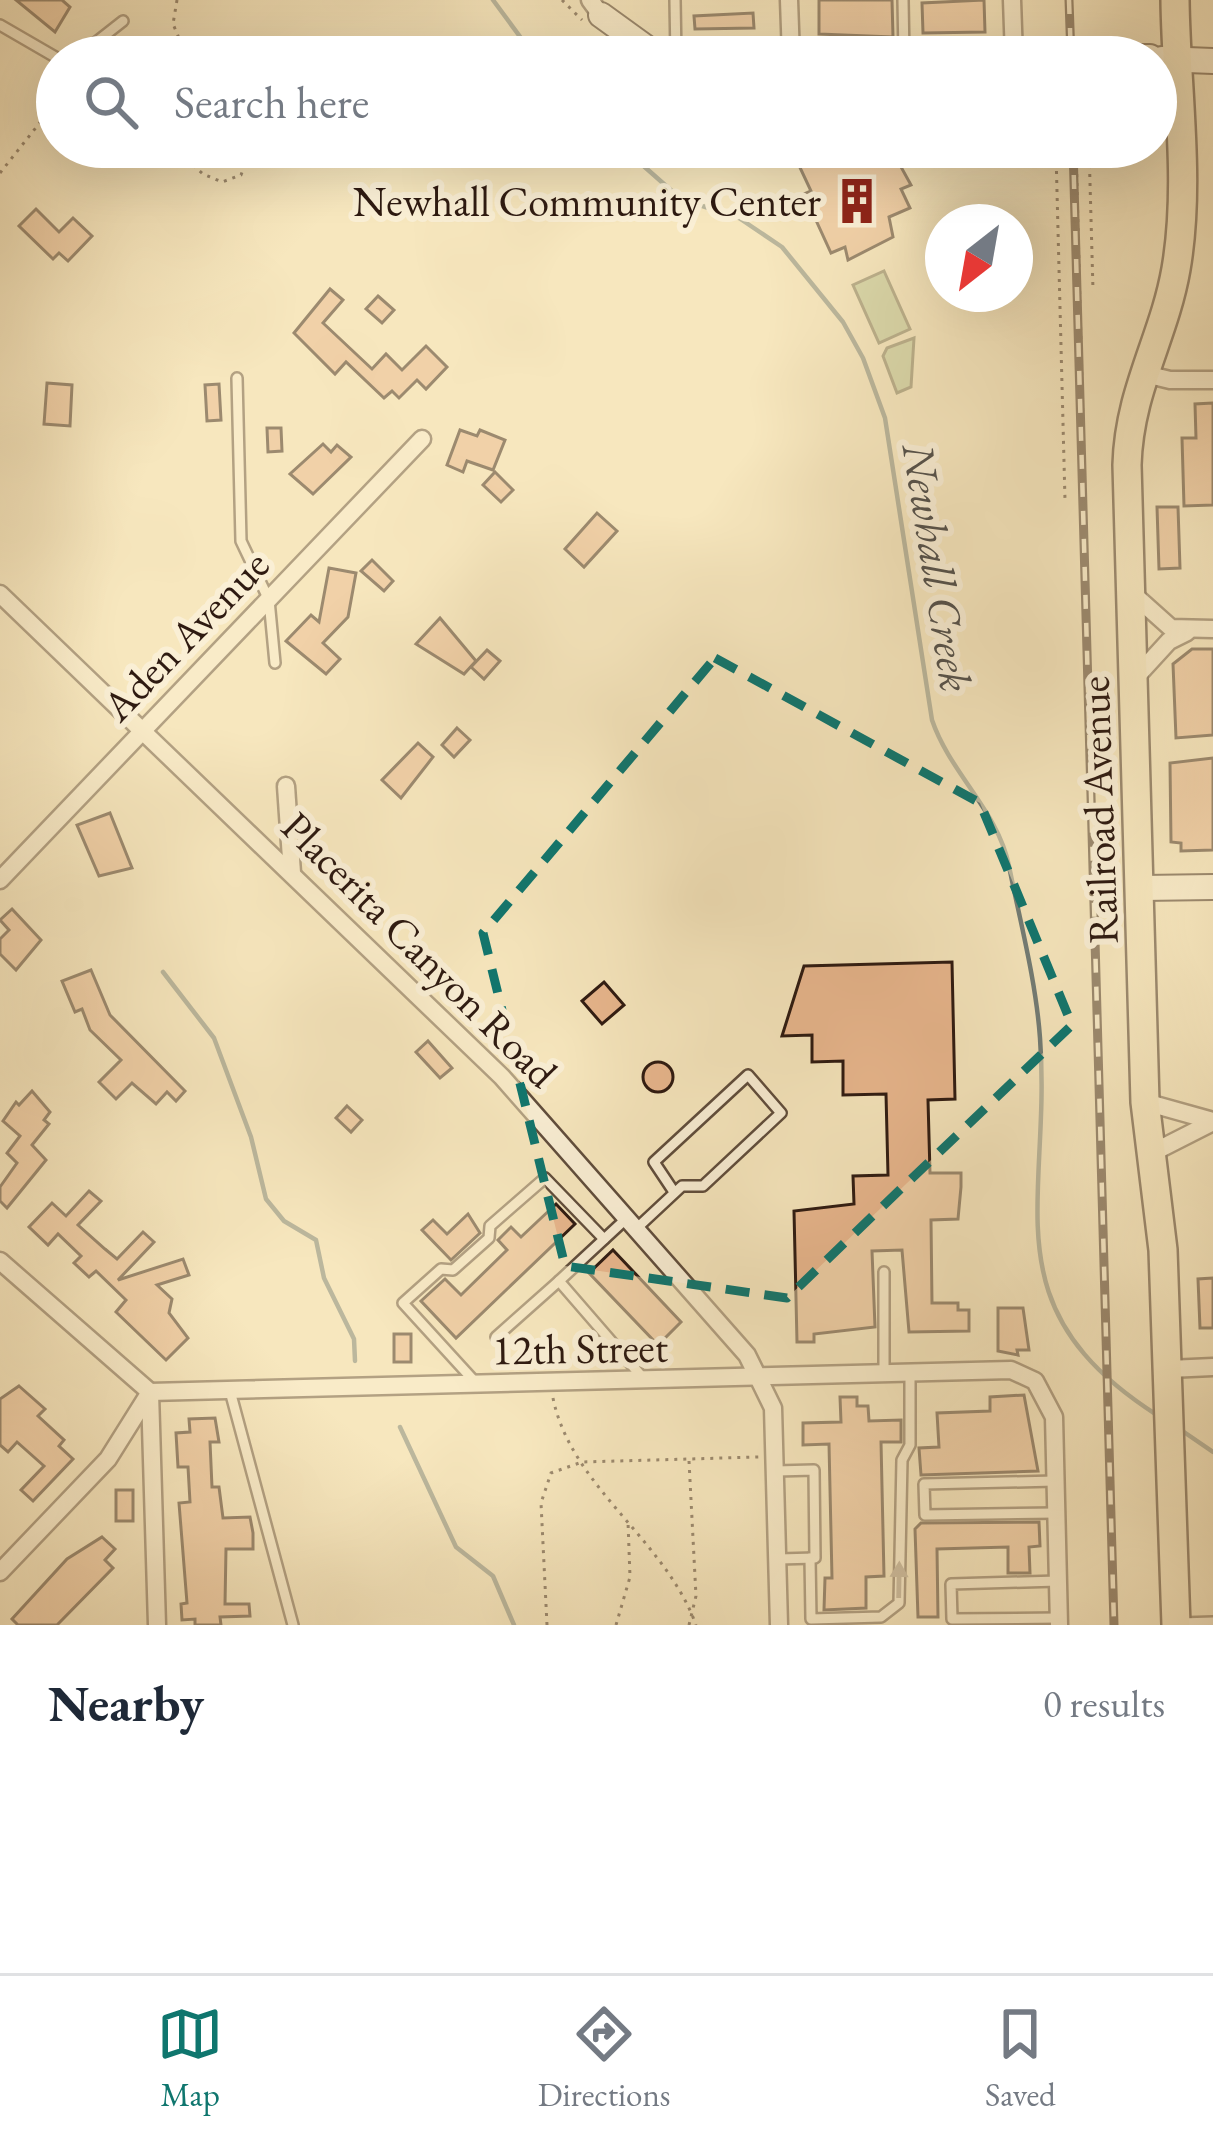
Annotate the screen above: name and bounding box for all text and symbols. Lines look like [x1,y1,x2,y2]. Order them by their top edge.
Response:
search box [36,36,1177,168]
icon: search [78,69,144,135]
text: Search here [174,73,369,131]
place label: Newhall Community Center [353,174,821,229]
building icon: Newhall Community Center [832,176,882,226]
north arrow [925,204,1033,312]
water label: Newhall Creek [890,438,986,695]
street label: Aden Avenue [89,538,281,734]
street label: Railroad Avenue [1066,675,1131,945]
street label: Placerita Canyon Road [270,799,570,1100]
street label: 12th Street [492,1319,668,1378]
one-way arrow [890,1560,909,1598]
text: Nearby [48,1670,204,1736]
text: 0 results [1043,1678,1165,1729]
tab: Map [157,2001,223,2116]
tab: Directions [538,2001,671,2116]
tab: Saved [985,2001,1056,2116]

